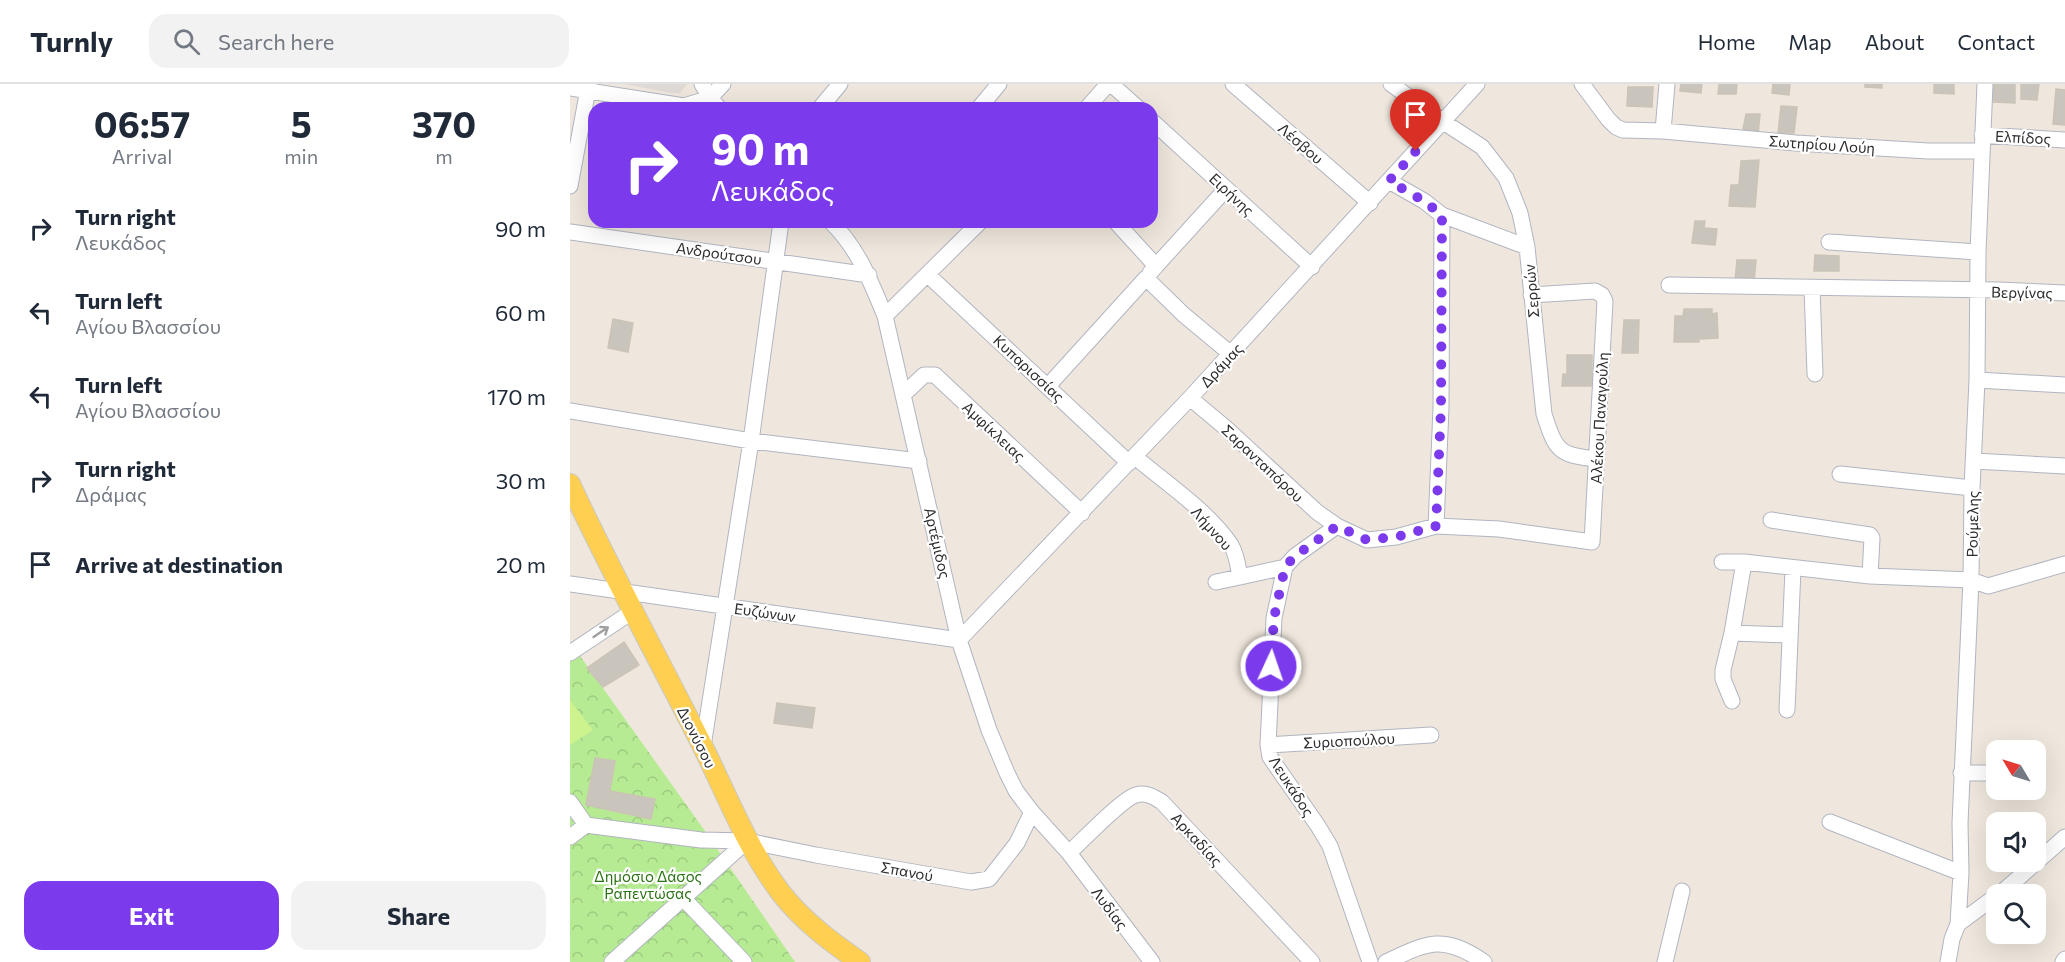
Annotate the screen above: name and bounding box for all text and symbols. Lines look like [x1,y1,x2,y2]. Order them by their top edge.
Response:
search box [149,14,569,68]
text: Turnly [30,24,113,58]
icon: search [170,25,203,58]
text: Search here [218,28,334,55]
text: Home [1698,29,1755,54]
text: Map [1788,29,1832,54]
text: About [1865,29,1924,54]
text: Contact [1957,29,2035,54]
pin [1390,89,1441,151]
icon: arrive [1399,98,1432,131]
text: 06:57 [94,101,190,145]
text: 5 [291,101,312,145]
text: 370 [412,101,476,145]
street label: Λέσβου [1275,119,1327,167]
text: 90 m [711,122,810,174]
icon: right [612,126,690,204]
street label: Ελπίδος [1995,127,2051,147]
street label: Σωτηρίου Λούη [1768,131,1876,157]
text: Arrival [112,144,172,168]
text: min [284,144,318,168]
text: m [435,144,453,168]
street label: Ειρήνης [1206,169,1258,219]
text: Λευκάδος [711,174,835,207]
text: Turn right [75,203,176,230]
icon: right [24,212,57,245]
text: 90 m [495,215,546,242]
text: Λευκάδος [75,230,167,254]
street label: Ανδρούτσου [675,238,763,268]
street label: Σερρών [1520,263,1542,318]
street label: Βεργίνας [1991,282,2053,302]
text: Turn left [75,287,162,314]
icon: left [24,296,57,329]
text: 60 m [495,299,546,326]
text: Αγίου Βλασσίου [75,314,221,338]
street label: Κυπαρισσίας [990,331,1068,405]
street label: Δράμας [1196,339,1246,391]
street label: Αλέκου Παναγούλη [1587,352,1611,484]
text: Turn left [75,371,162,398]
icon: left [24,380,57,413]
text: 170 m [487,383,546,410]
street label: Αμφίκλειας [959,397,1029,465]
text: Αγίου Βλασσίου [75,398,221,422]
street label: Σαρανταπόρου [1218,421,1308,505]
text: Turn right [75,455,176,482]
icon: right [24,464,57,497]
text: 30 m [496,467,546,494]
text: Δράμας [75,482,147,506]
street label: Ρούμελης [1962,491,1982,557]
street label: Λήμνου [1188,503,1236,553]
street label: Αρτέμιδος [921,506,955,580]
icon: arrive [24,548,57,581]
text: Arrive at destination [75,551,283,578]
text: 20 m [496,551,546,578]
street label: Ευζώνων [733,599,797,625]
one-way arrow [593,626,609,638]
position arrow [1239,634,1303,698]
street label: Διονύσου [674,703,720,771]
street label: Συριοπούλου [1303,729,1395,751]
north arrow [1986,740,2046,800]
map controls [1986,740,2046,944]
street label: Λευκάδος [1266,752,1318,820]
street label: Αρκαδίας [1168,809,1226,869]
button: sound [1986,812,2046,872]
street label: Σπανού [879,858,935,884]
park label: Δημόσιο Δάσος Ραπεντώσας [594,867,702,902]
button: Exit [24,881,279,950]
button: Share [291,881,546,950]
street label: Λυδίας [1088,883,1132,933]
button: search [1986,884,2046,944]

